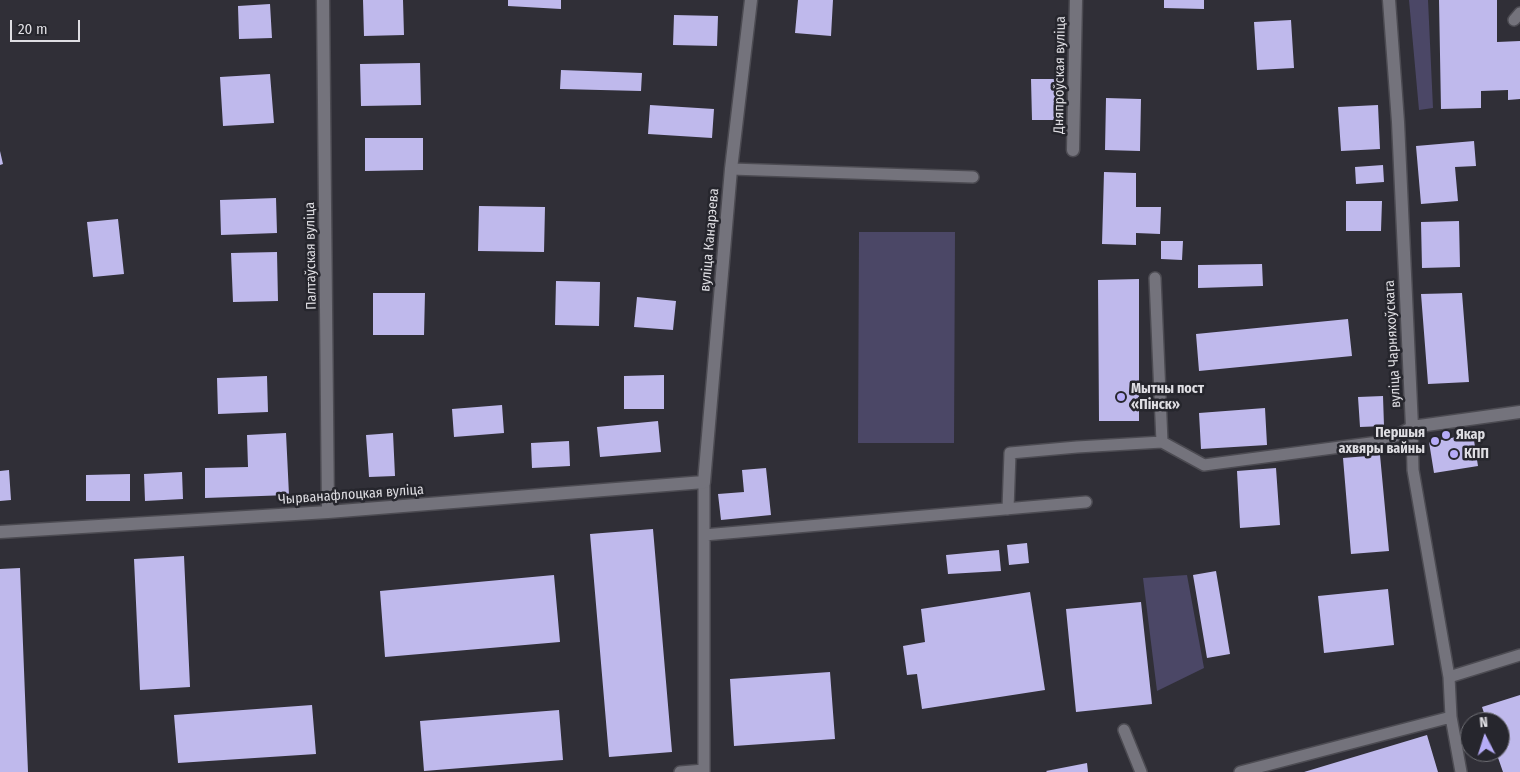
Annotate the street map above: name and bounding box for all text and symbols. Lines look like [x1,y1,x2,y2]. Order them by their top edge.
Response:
scale bar [12,10,82,42]
street label: Дняпроўская вуліца [1051,16,1069,134]
text: 20 m [18,20,48,38]
street label: вуліца Канарэева [697,188,723,292]
street label: Палтаўская вуліца [302,202,320,310]
street label: вуліца Чарняхоўскага [1381,280,1405,408]
place label: Мытны пост «Пінск» [1131,381,1204,414]
marker: Мытны пост «Пінск» [1115,391,1127,403]
place label: Першыя ахвяры вайны [1339,425,1425,458]
place label: Якар [1456,427,1485,443]
marker: Якар [1440,429,1452,441]
marker: Першыя ахвяры вайны [1429,435,1441,447]
place label: КПП [1464,446,1489,462]
marker: КПП [1448,448,1460,460]
street label: Чырванафлоцкая вуліца [278,482,424,508]
north arrow [1460,712,1510,762]
text: N [1479,714,1489,731]

